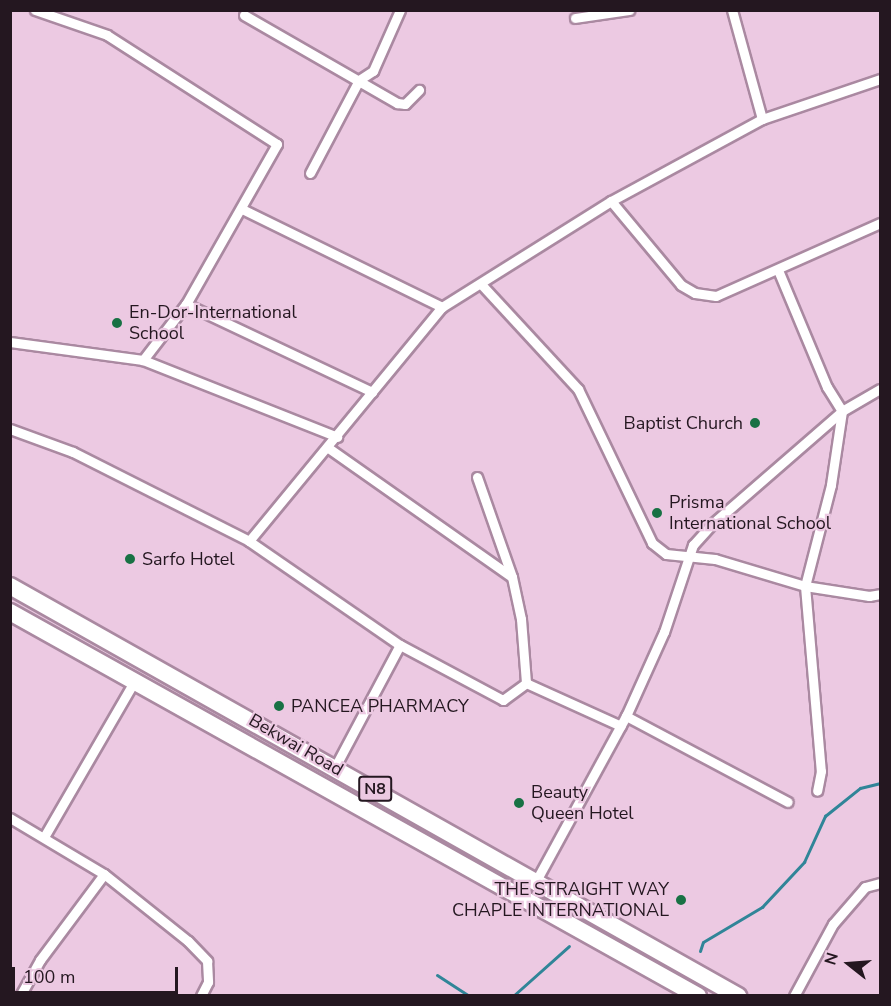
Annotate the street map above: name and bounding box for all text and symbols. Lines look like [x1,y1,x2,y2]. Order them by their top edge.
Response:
place label: En-Dor-International School [129,302,297,344]
marker: En-Dor-International School [110,316,124,330]
place label: Baptist Church [624,412,743,434]
marker: Baptist Church [748,416,762,430]
place label: Prisma International School [669,492,831,534]
marker: Prisma International School [650,506,664,520]
place label: Sarfo Hotel [142,548,235,570]
marker: Sarfo Hotel [123,552,137,566]
place label: PANCEA PHARMACY [291,695,469,717]
marker: PANCEA PHARMACY [272,699,286,713]
street label: Bekwai Road [245,709,347,781]
road number: N8 [357,776,393,802]
place label: Beauty Queen Hotel [531,782,634,824]
marker: Beauty Queen Hotel [512,796,526,810]
place label: THE STRAIGHT WAY CHAPLE INTERNATIONAL [452,879,669,922]
marker: THE STRAIGHT WAY CHAPLE INTERNATIONAL [674,893,688,907]
north arrow [819,934,879,994]
text: N [820,950,844,968]
scale bar [15,955,182,993]
text: 100 m [23,965,75,989]

